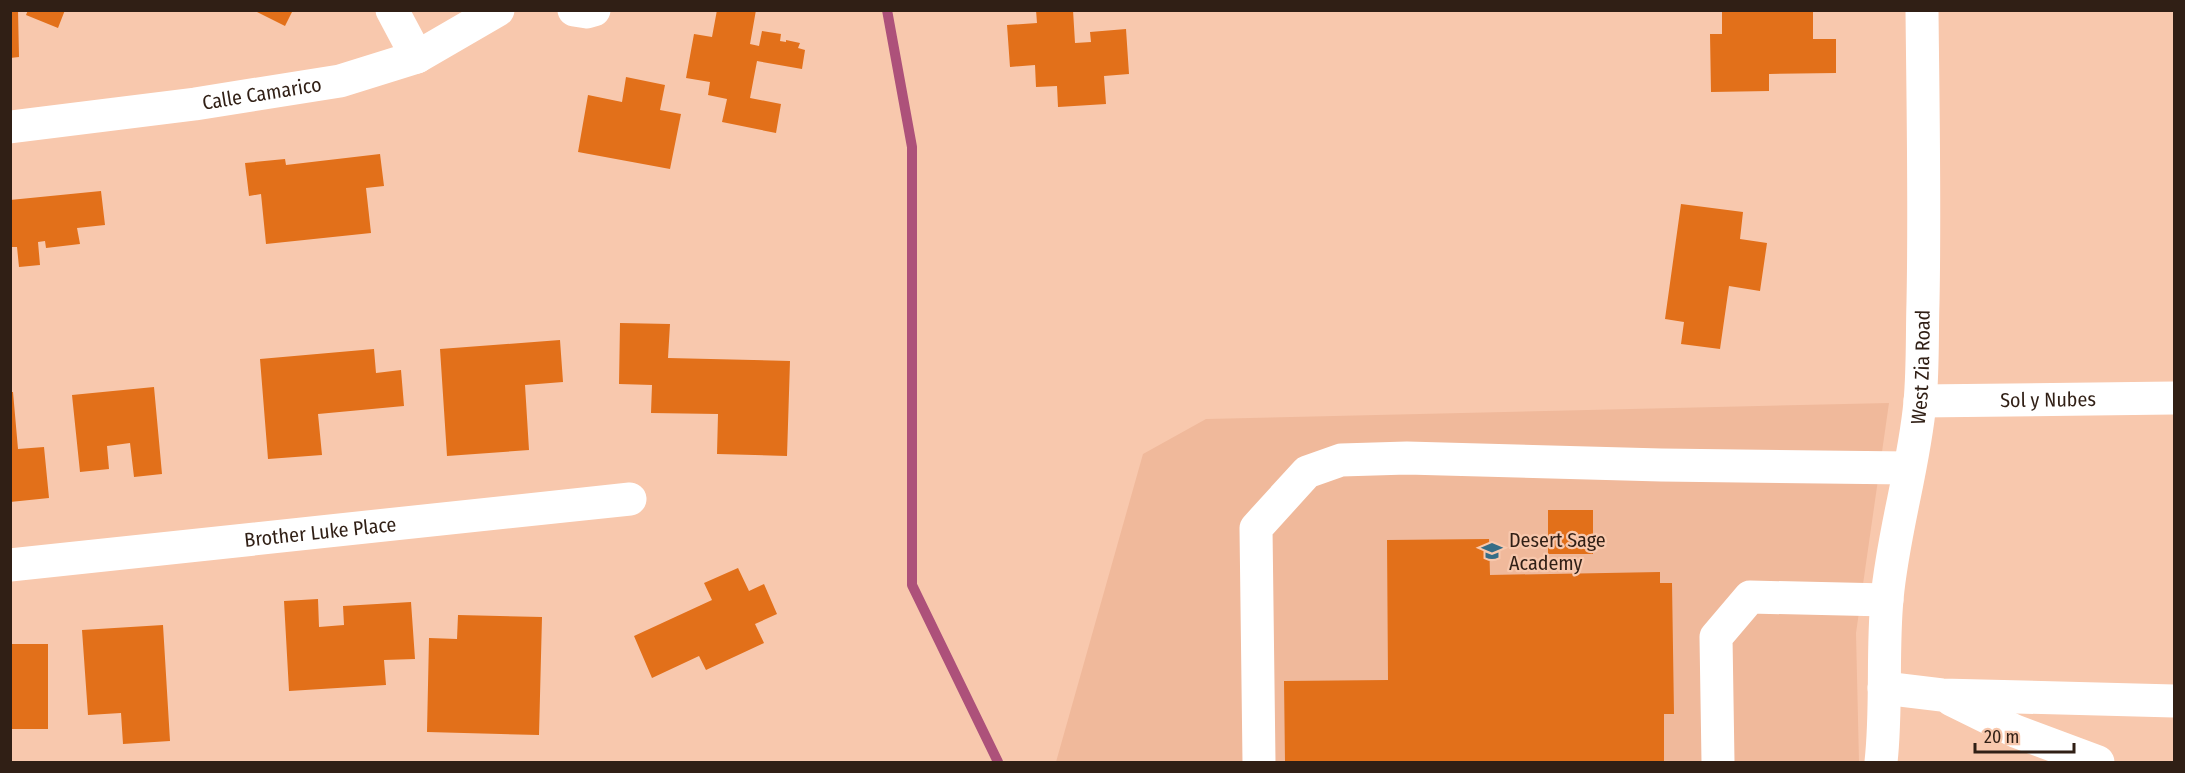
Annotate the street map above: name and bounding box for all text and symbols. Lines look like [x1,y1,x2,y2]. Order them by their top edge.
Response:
street label: Calle Camarico [200,72,323,115]
street label: West Zia Road [1906,309,1935,426]
street label: Sol y Nubes [2000,387,2096,412]
street label: Brother Luke Place [243,512,397,552]
place label: Desert Sage Academy [1509,528,1606,575]
school or university icon: Desert Sage Academy [1480,539,1504,563]
scale bar [1975,716,2074,754]
text: 20 m [1984,726,2019,748]

